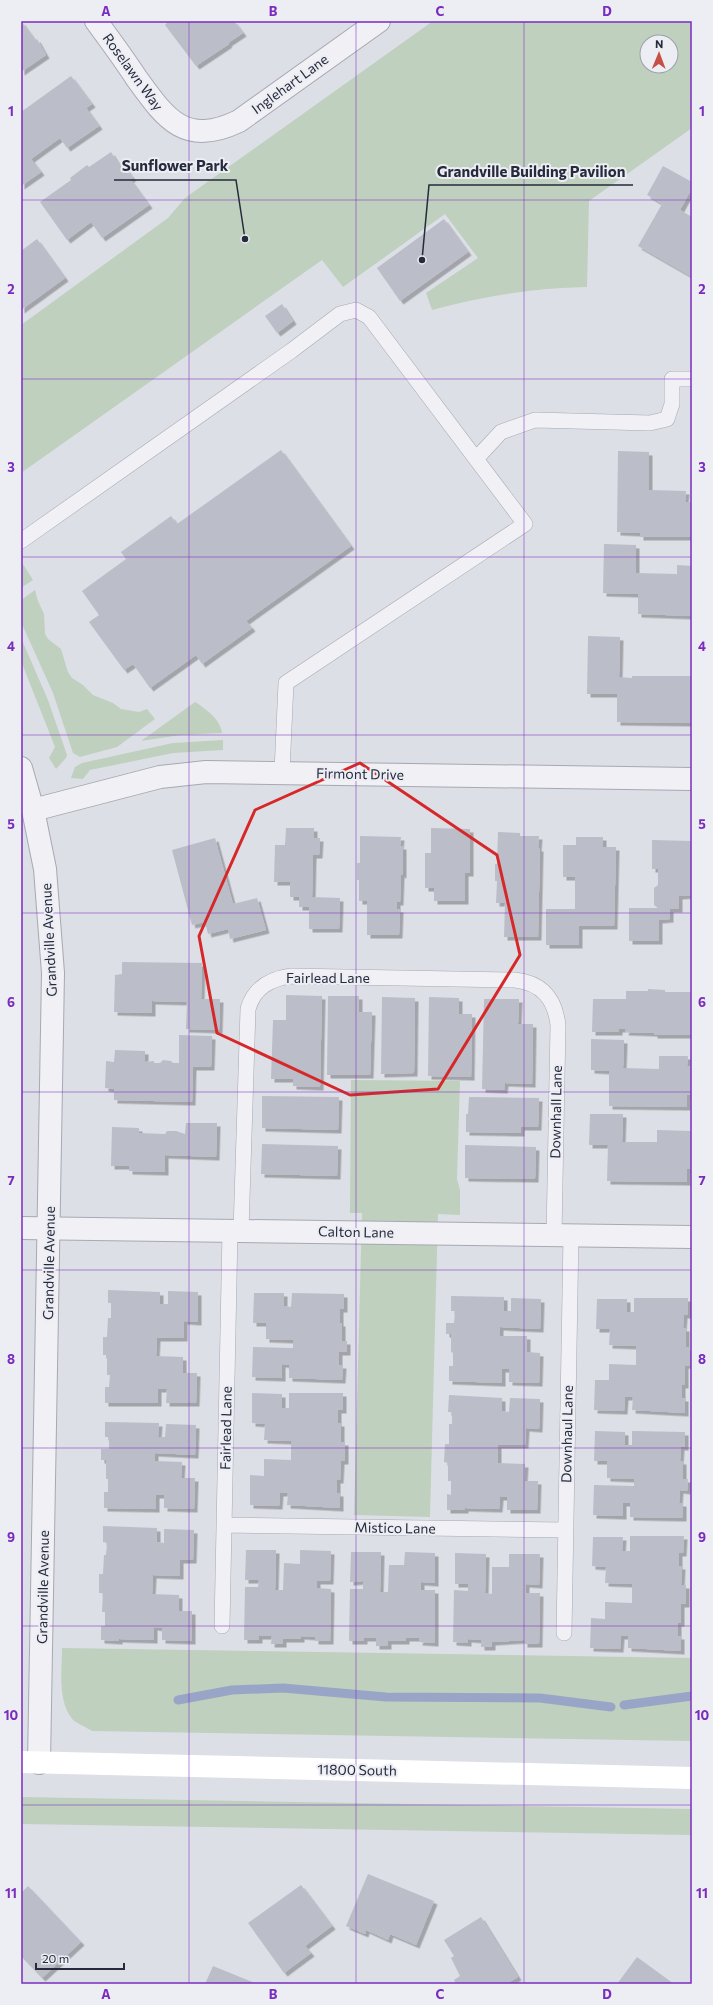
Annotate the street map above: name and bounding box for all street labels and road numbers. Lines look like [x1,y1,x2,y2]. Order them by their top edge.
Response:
street label: Roselawn Way [100,30,167,114]
street label: Inglehart Lane [248,50,331,117]
street label: Firmont Drive [316,764,404,783]
street label: Grandville Avenue [37,883,60,997]
street label: Fairlead Lane [286,969,370,986]
street label: Downhall Lane [546,1065,565,1159]
street label: Grandville Avenue [39,1206,58,1320]
street label: Calton Lane [318,1222,394,1241]
street label: Downhaul Lane [557,1385,576,1483]
street label: Fairlead Lane [216,1386,235,1470]
street label: Mistico Lane [354,1518,436,1537]
street label: Grandville Avenue [33,1530,52,1644]
street label: 11800 South [317,1760,397,1779]

